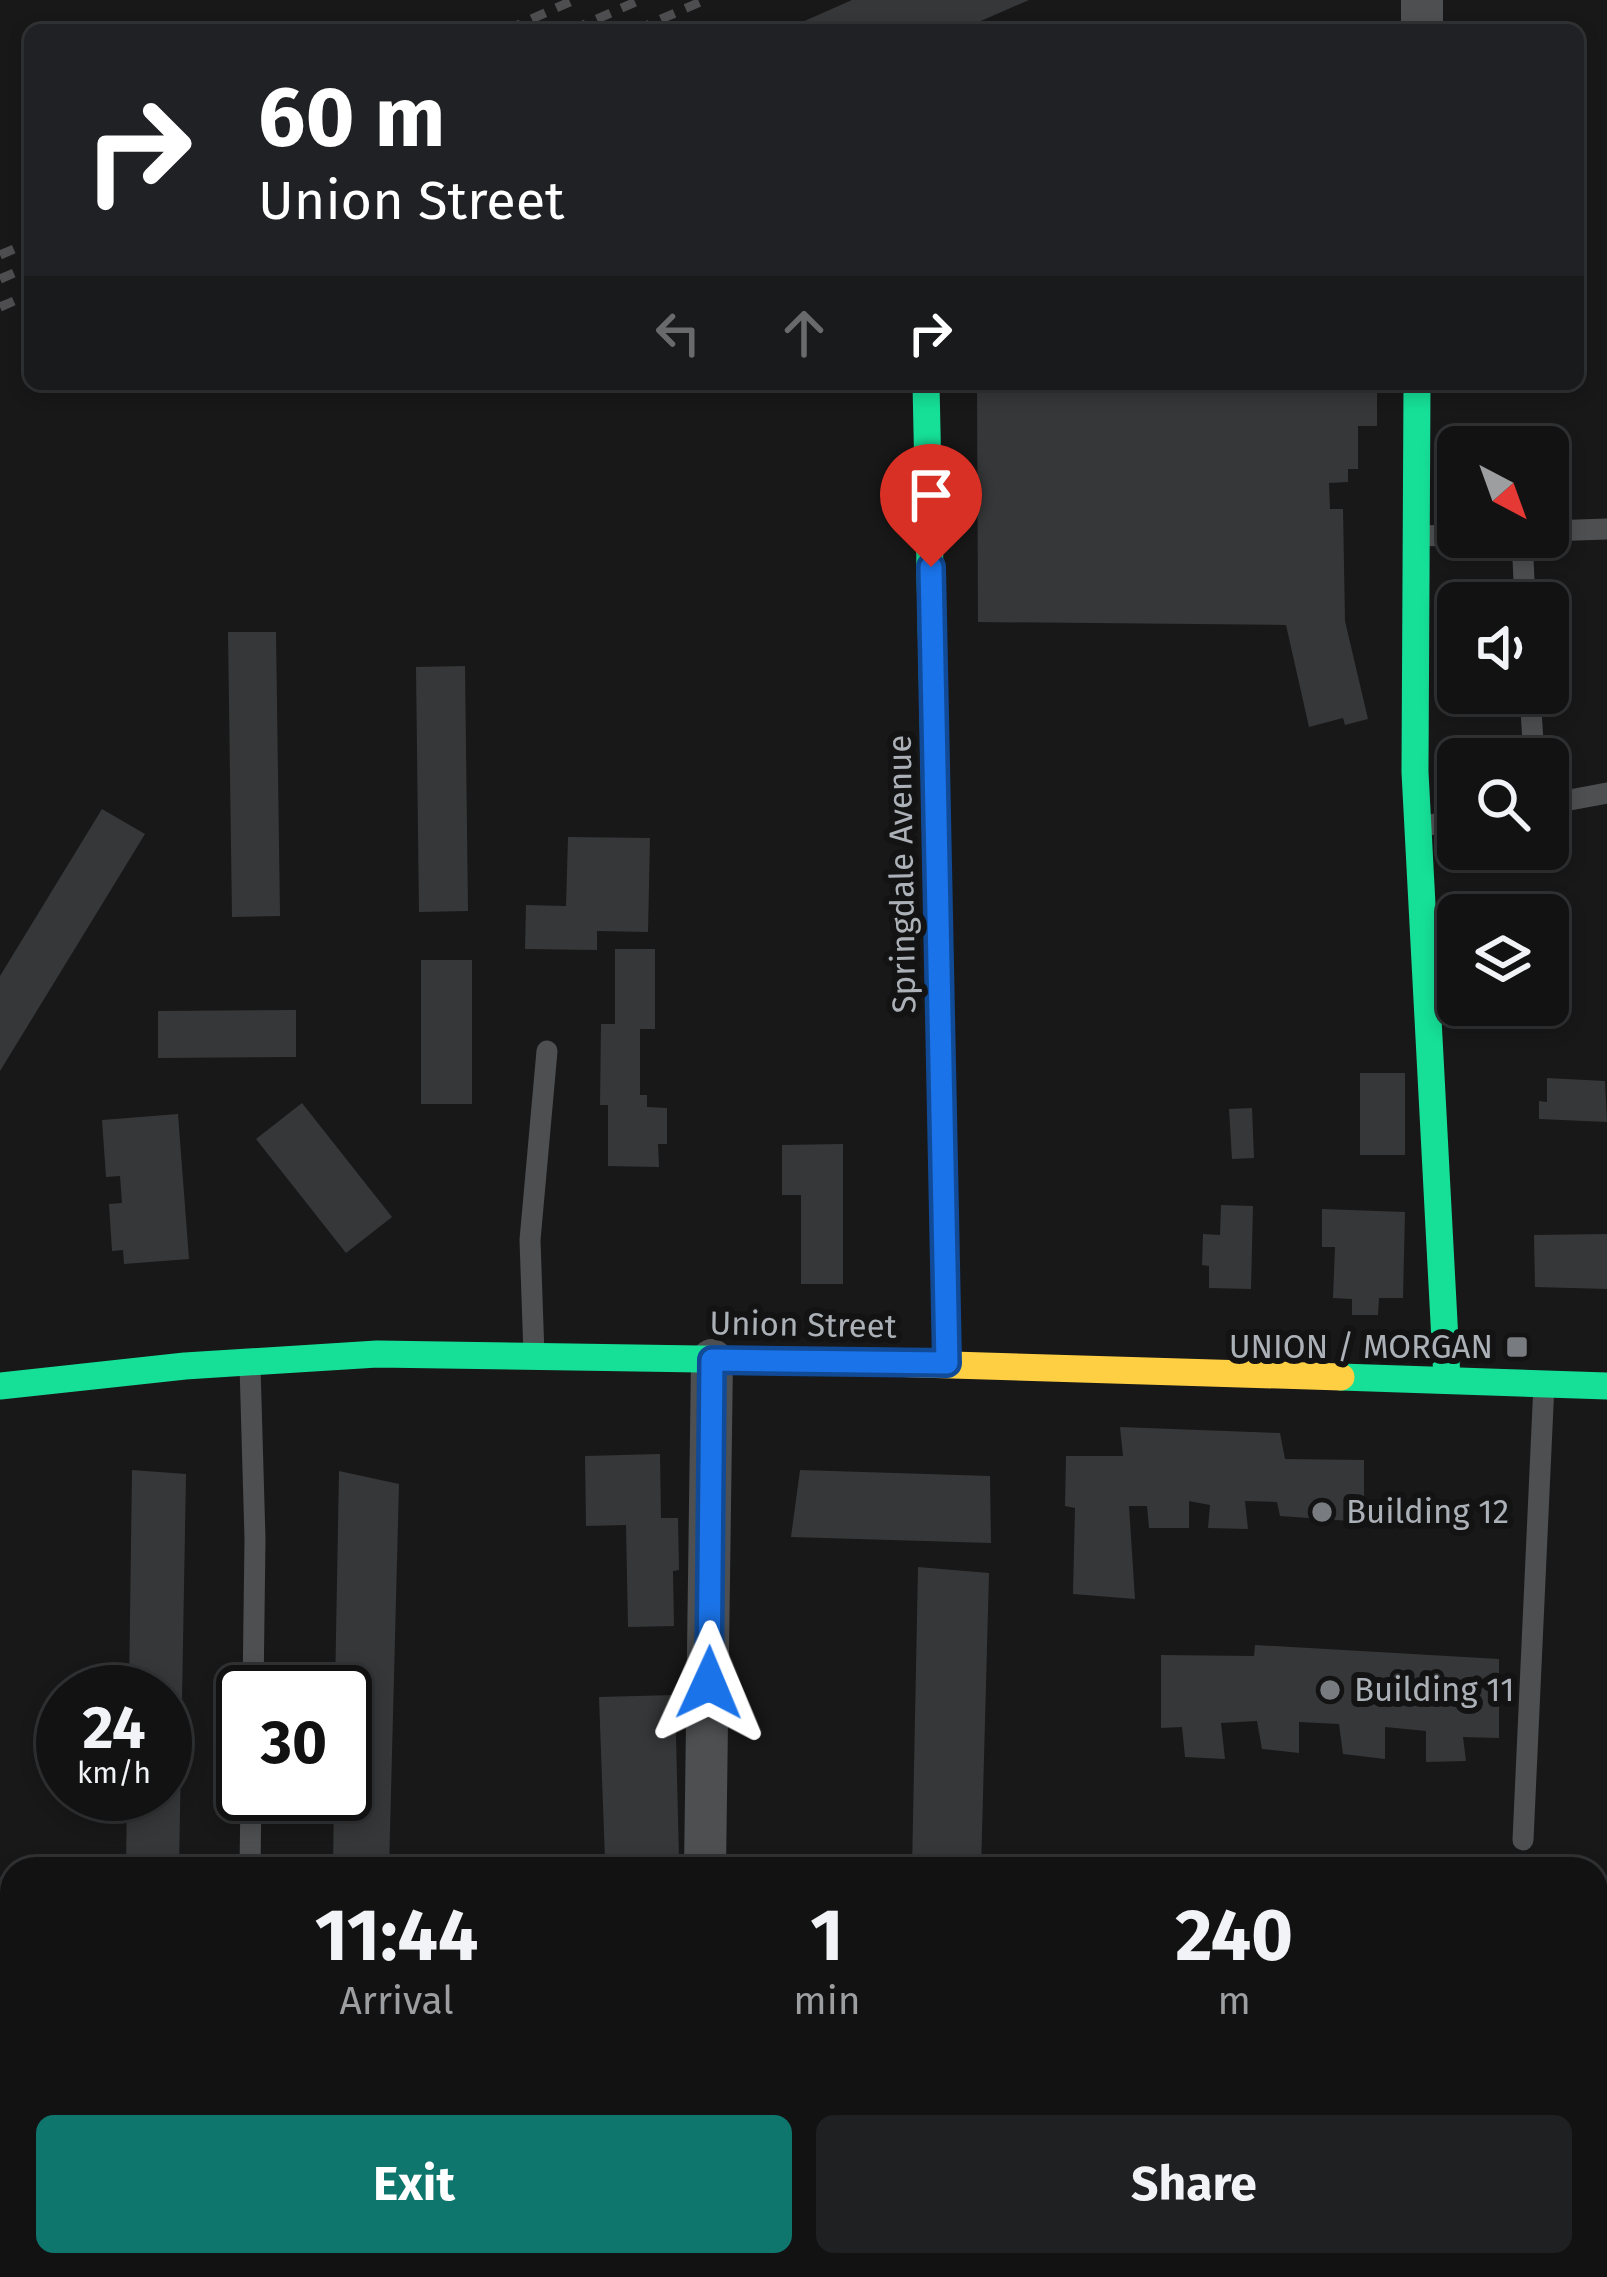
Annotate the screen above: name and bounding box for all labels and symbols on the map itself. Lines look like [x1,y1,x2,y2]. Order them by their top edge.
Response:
north arrow [1437,426,1569,558]
pin [880,444,982,567]
street label: Springdale Avenue [880,734,924,1014]
street label: Union Street [709,1303,897,1347]
place label: UNION / MORGAN [1229,1327,1493,1367]
marker: UNION / MORGAN [1504,1334,1530,1360]
place label: Building 12 [1346,1492,1509,1532]
marker: Building 12 [1309,1499,1335,1525]
position arrow [646,1620,772,1746]
speed limit sign: 30 [216,1665,372,1821]
place label: Building 11 [1354,1670,1514,1710]
marker: Building 11 [1317,1677,1343,1703]

